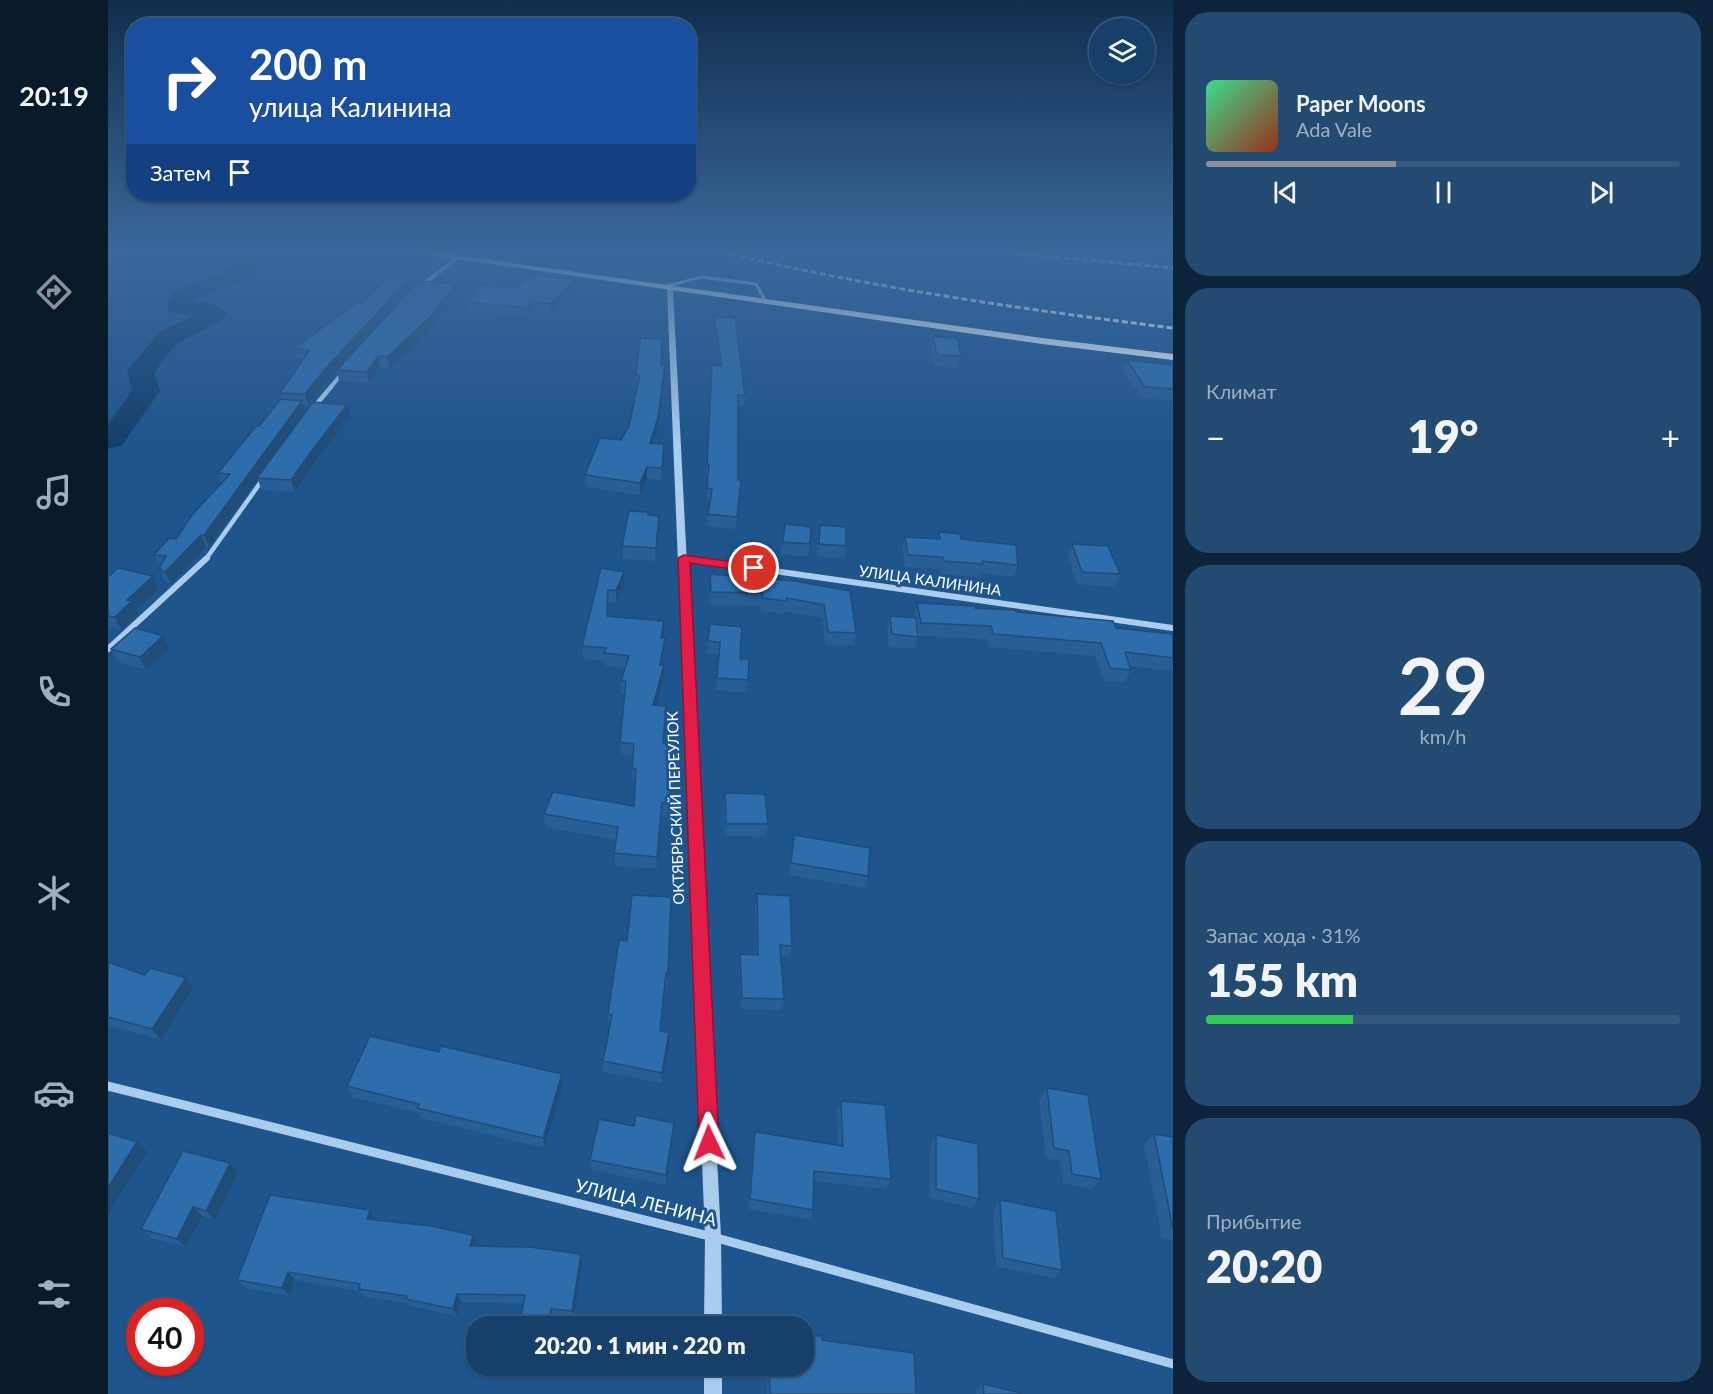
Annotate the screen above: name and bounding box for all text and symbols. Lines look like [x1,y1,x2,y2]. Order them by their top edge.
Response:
map controls [1089,18,1155,84]
button: layers [1089,18,1155,84]
text: 200 m [249,39,367,89]
icon: right [150,42,228,120]
text: 20:19 [19,79,89,112]
text: улица Калинина [249,90,452,123]
text: Paper Moons [1296,90,1426,117]
text: Ada Vale [1296,117,1372,141]
icon: arrive [223,156,256,189]
text: Затем [150,159,211,186]
icon: previous [1269,176,1302,209]
icon: pause [1427,176,1460,209]
icon: next [1585,176,1618,209]
icon: directions [33,271,75,313]
text: Климат [1206,379,1277,403]
text: 19° [1408,409,1478,463]
text: − [1206,417,1225,457]
text: + [1661,417,1680,457]
icon: music [33,471,75,513]
pin [728,542,779,593]
icon: arrive [737,551,770,584]
street label: УЛИЦА КАЛИНИНА [858,561,1003,599]
text: 29 [1398,638,1488,732]
icon: phone [33,671,75,713]
street label: ОКТЯБРЬСКИЙ ПЕРЕУЛОК [663,711,687,905]
text: km/h [1420,724,1466,748]
icon: climate [33,872,75,914]
text: Запас хода · 31% [1206,923,1361,947]
text: 155 km [1206,953,1358,1007]
icon: car [33,1072,75,1114]
position arrow [677,1111,741,1175]
street label: УЛИЦА ЛЕНИНА [573,1174,720,1230]
text: Прибытие [1206,1209,1302,1233]
text: 20:20 [1206,1239,1322,1293]
icon: filters [33,1273,75,1315]
speed limit sign: 40 [126,1298,204,1376]
text: 20:20 · 1 мин · 220 m [534,1332,746,1359]

